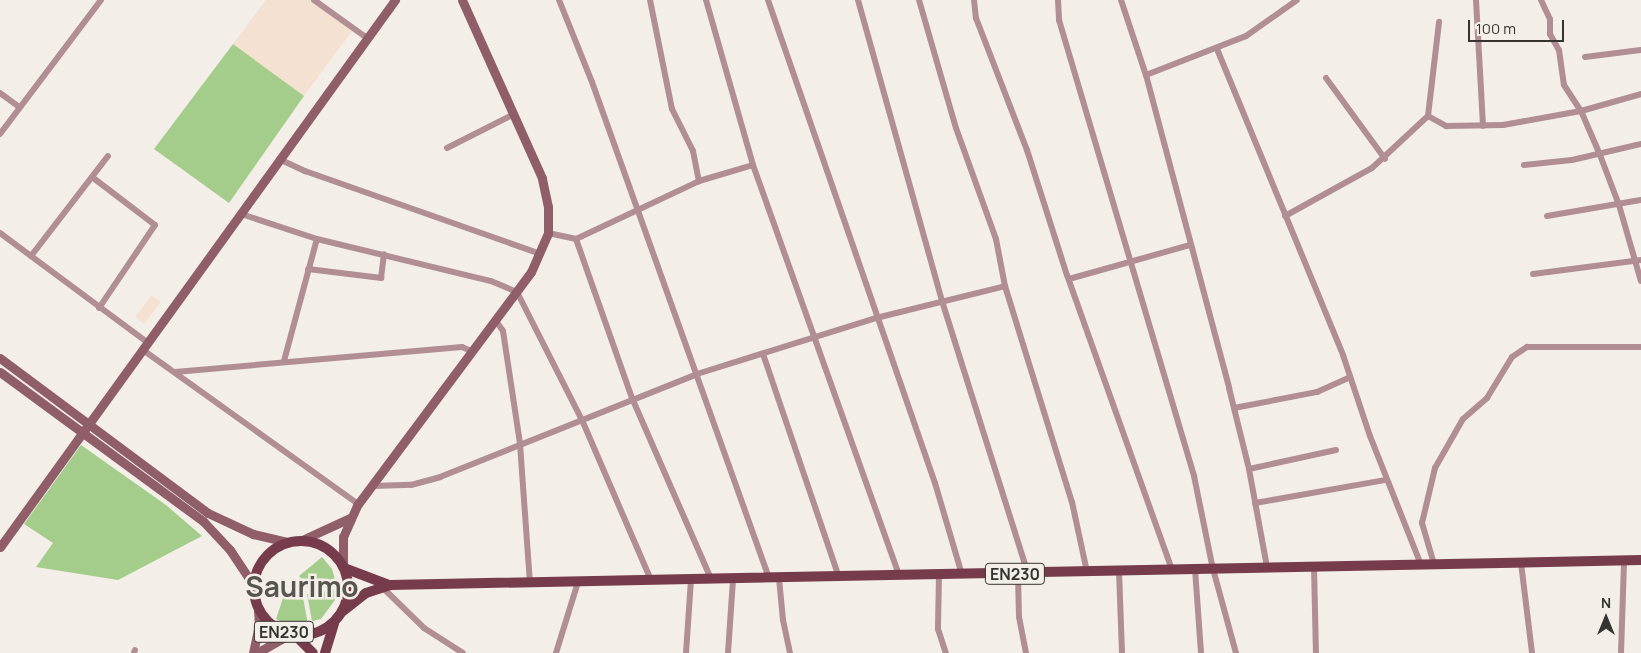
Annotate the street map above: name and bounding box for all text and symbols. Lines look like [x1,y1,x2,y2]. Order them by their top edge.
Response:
scale bar [1471,10,1567,42]
text: 100 m [1476,18,1516,39]
road number: EN230 [984,560,1046,588]
district label: Saurimo [245,569,359,603]
north arrow [1581,593,1631,643]
text: N [1601,593,1611,612]
road number: EN230 [253,618,315,646]

